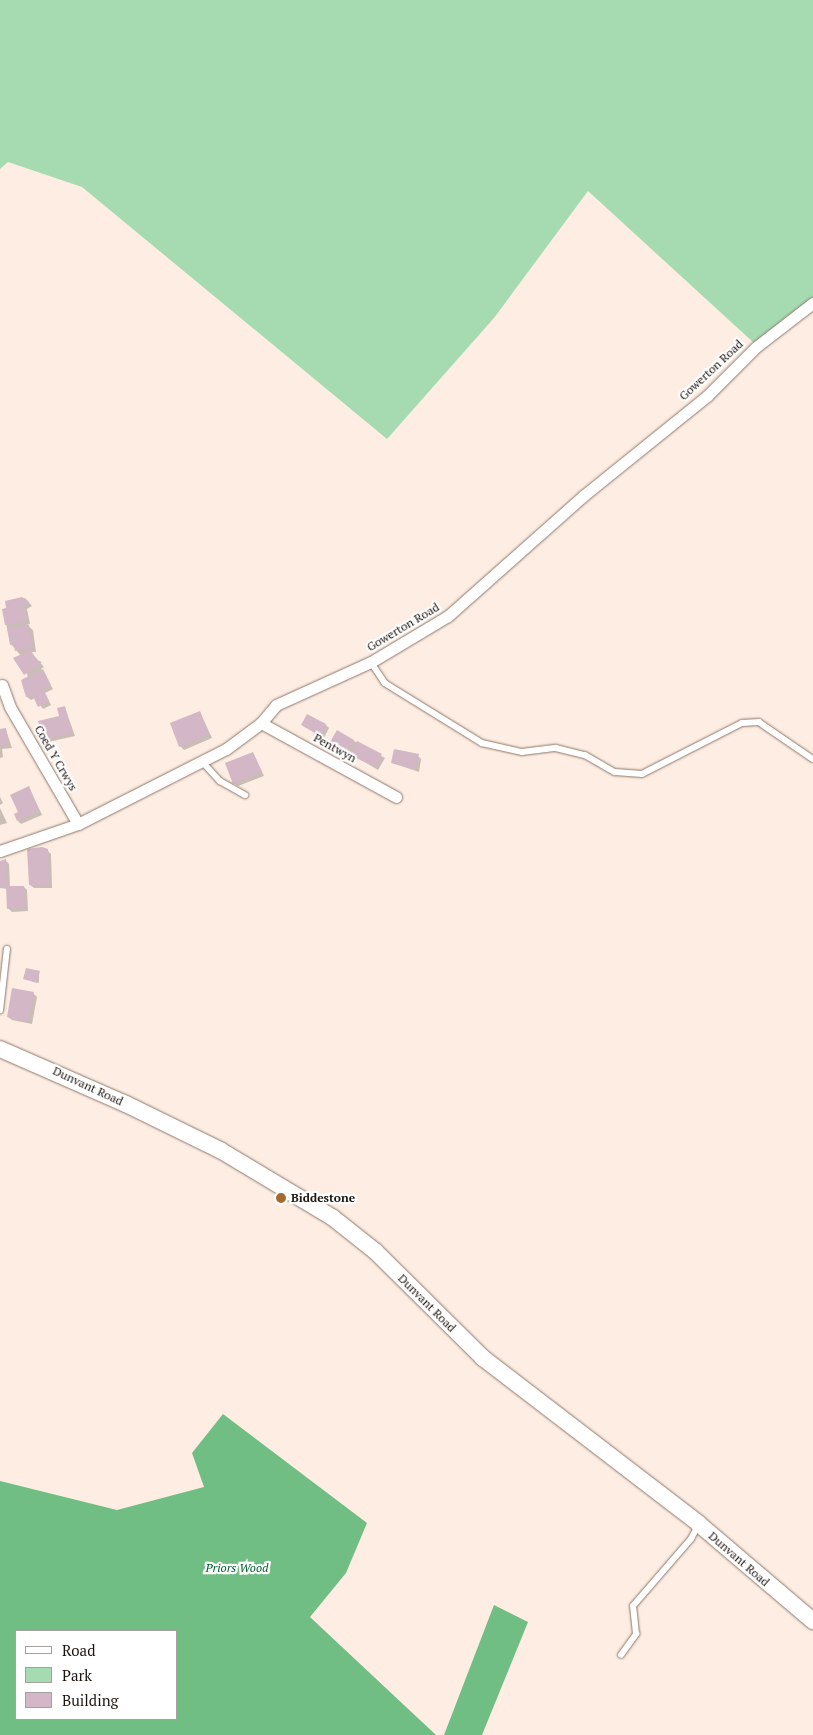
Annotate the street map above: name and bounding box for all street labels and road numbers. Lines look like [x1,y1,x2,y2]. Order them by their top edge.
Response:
street label: Gowerton Road [676,337,746,403]
street label: Gowerton Road [364,600,442,654]
street label: Coed Y Crwys [31,723,81,793]
street label: Pentwyn [311,730,359,766]
street label: Dunvant Road [51,1063,125,1109]
street label: Dunvant Road [395,1271,459,1335]
street label: Dunvant Road [706,1529,772,1589]

